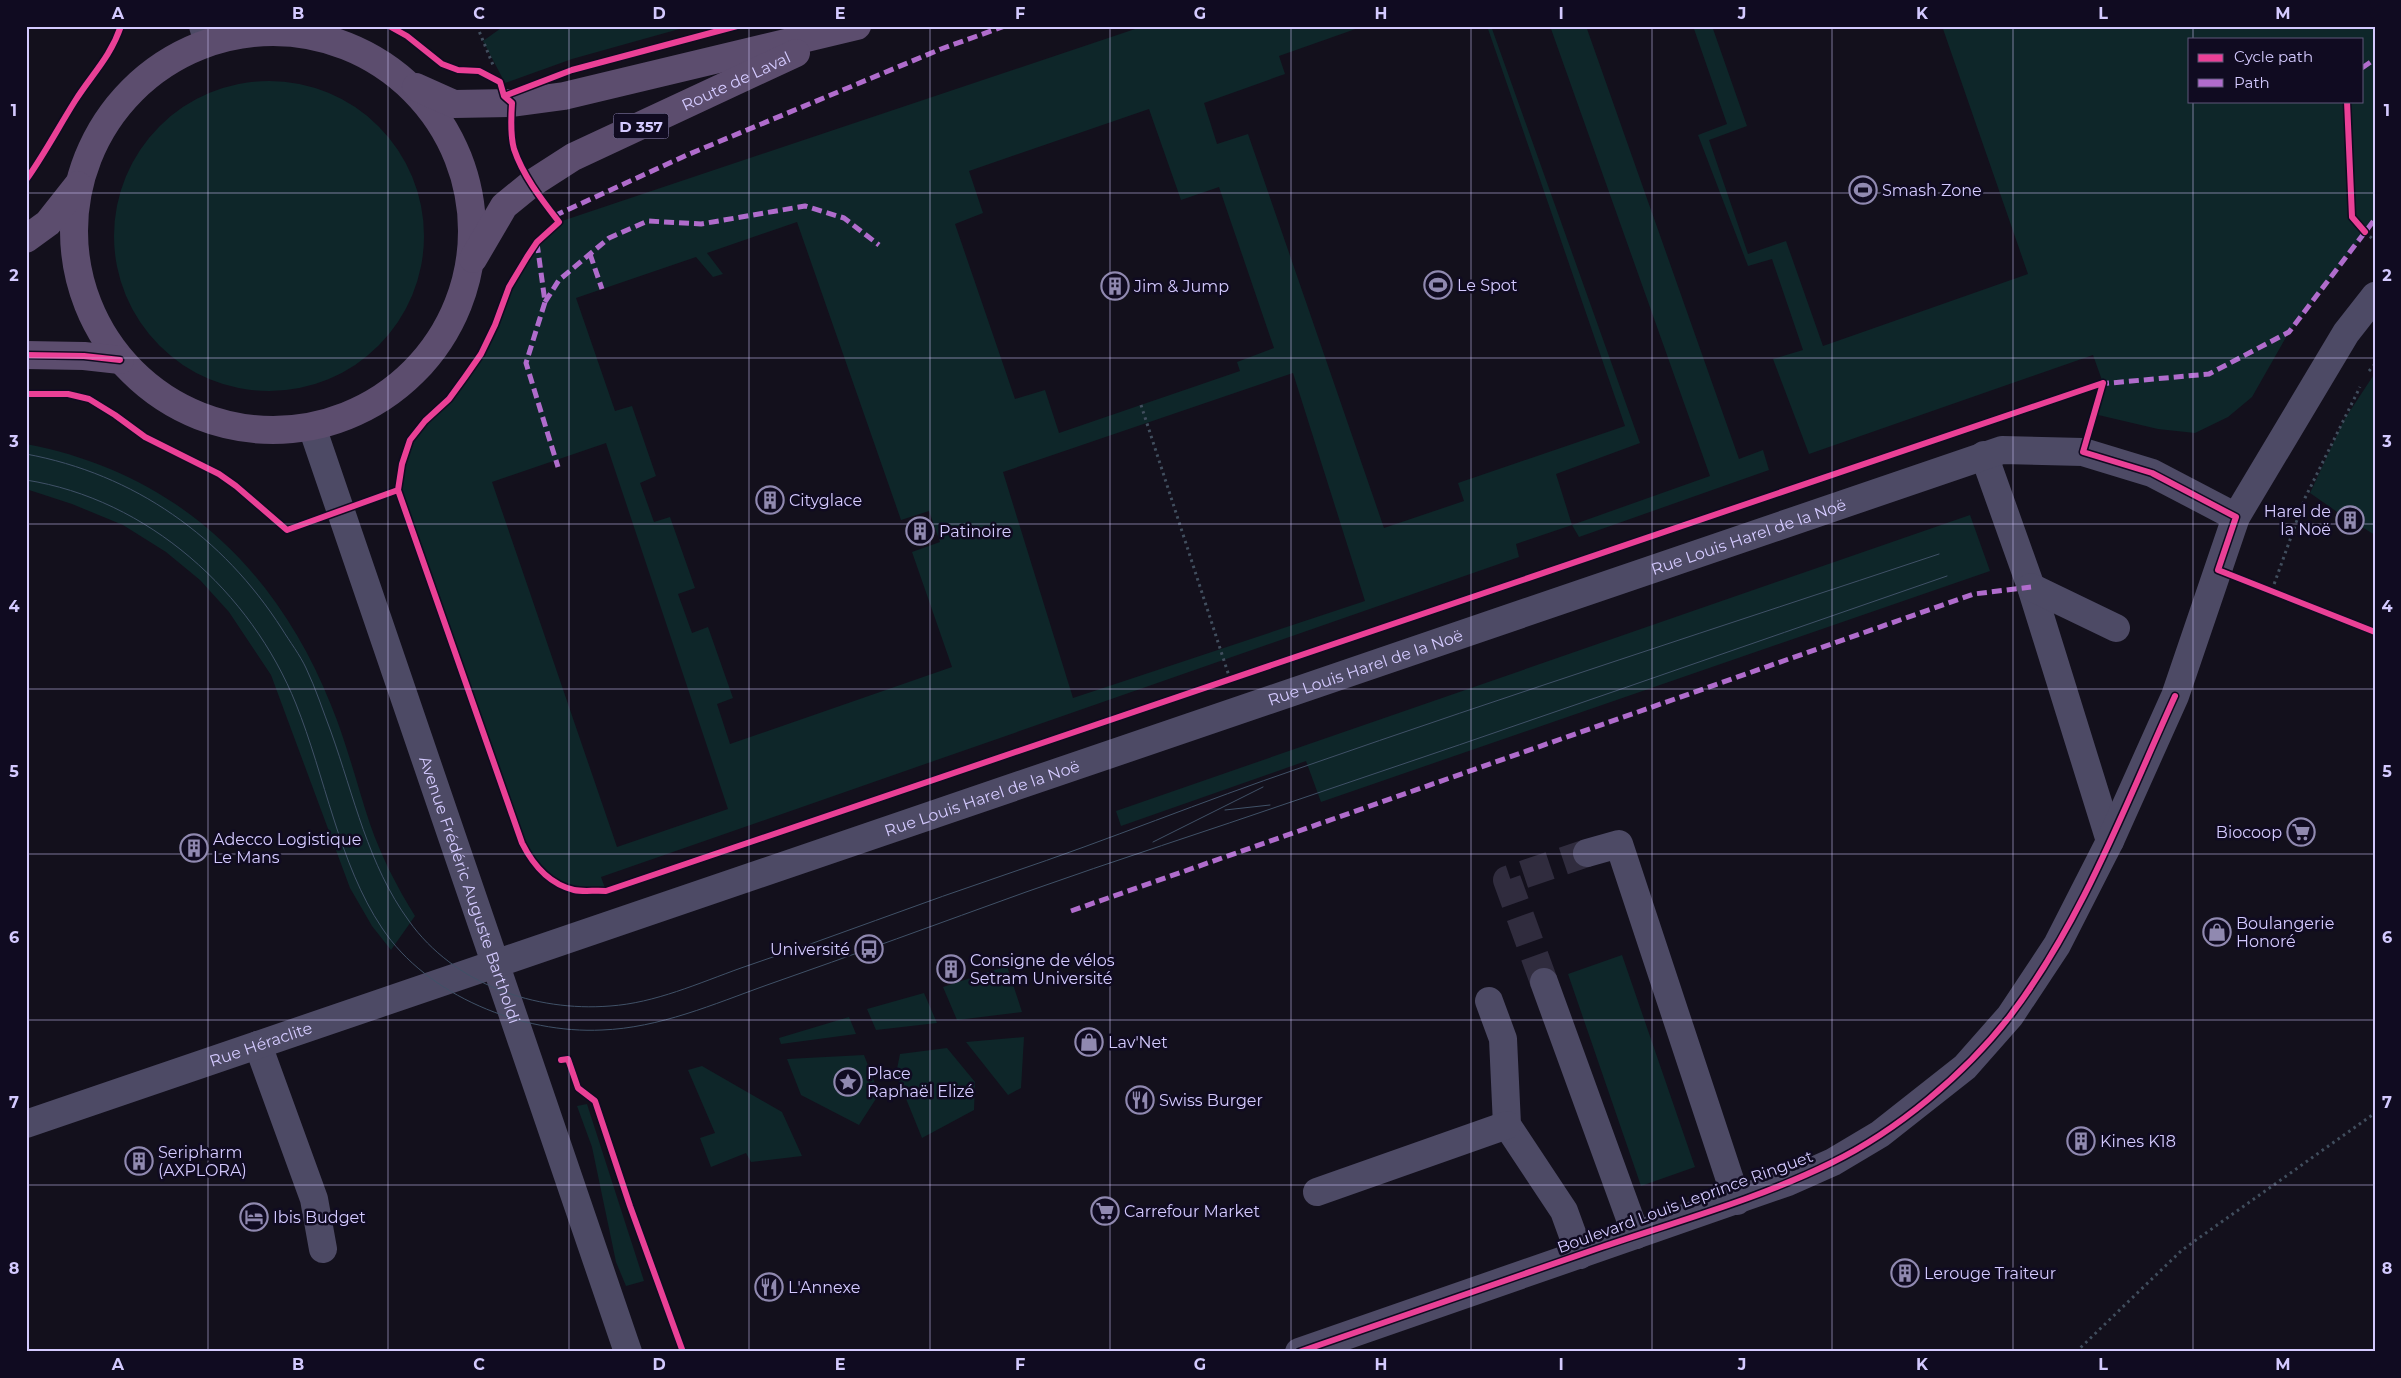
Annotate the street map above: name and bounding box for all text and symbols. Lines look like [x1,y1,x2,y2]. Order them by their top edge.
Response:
text: A [111,4,125,23]
text: B [292,4,304,23]
text: C [473,4,485,23]
text: D [652,4,666,23]
text: E [835,4,845,23]
text: F [1015,4,1025,23]
text: G [1194,4,1206,23]
text: H [1375,4,1387,23]
text: I [1558,4,1564,23]
text: J [1737,4,1746,23]
text: K [1916,4,1929,23]
text: L [2098,4,2108,23]
text: M [2275,4,2291,23]
legend [2188,38,2364,102]
street label: Route de Laval [678,47,794,115]
text: Cycle path [2234,47,2313,66]
text: Path [2234,73,2270,92]
text: 1 [11,101,17,120]
text: 1 [2384,101,2390,120]
road number: D 357 [614,114,668,138]
sports icon: Smash Zone [1848,175,1878,205]
place label: Smash Zone [1882,181,1982,200]
text: 2 [9,266,19,285]
text: 2 [2382,266,2392,285]
sports icon: Le Spot [1423,270,1453,300]
building icon: Jim & Jump [1100,271,1130,301]
place label: Le Spot [1457,276,1518,295]
place label: Jim & Jump [1133,277,1229,296]
text: 3 [8,432,19,451]
text: 3 [2381,432,2392,451]
building icon: Cityglace [755,485,785,515]
place label: Cityglace [789,491,862,510]
street label: Rue Louis Harel de la Noë [1648,494,1849,579]
place label: Harel de la Noë [2264,502,2331,539]
building icon: Harel de la Noë [2335,505,2365,535]
building icon: Patinoire [905,516,935,546]
place label: Patinoire [939,522,1012,541]
text: 4 [8,597,20,616]
text: 4 [2381,597,2393,616]
street label: Rue Louis Harel de la Noë [1265,625,1465,709]
street label: Avenue Frédéric Auguste Bartholdi [416,753,525,1026]
street label: Rue Louis Harel de la Noë [882,756,1082,840]
text: 5 [9,762,19,781]
text: 5 [2382,762,2392,781]
supermarket icon: Biocoop [2286,817,2316,847]
place label: Biocoop [2216,823,2282,842]
place label: Adecco Logistique Le Mans [213,830,361,867]
building icon: Adecco Logistique Le Mans [179,833,209,863]
place label: Boulangerie Honoré [2236,914,2334,951]
shop icon: Boulangerie Honoré [2202,917,2232,947]
text: 6 [9,928,19,947]
text: 6 [2382,928,2392,947]
bus stop icon: Université [854,934,884,964]
place label: Université [770,940,850,959]
place label: Consigne de vélos Setram Université [970,951,1115,988]
building icon: Consigne de vélos Setram Université [936,954,966,984]
street label: Rue Héraclite [207,1018,315,1070]
shop icon: Lav'Net [1074,1027,1104,1057]
place label: Lav'Net [1108,1033,1168,1052]
place label: Place Raphaël Elizé [867,1064,974,1101]
place icon: Place Raphaël Elizé [833,1067,863,1097]
restaurant icon: Swiss Burger [1125,1085,1155,1115]
place label: Swiss Burger [1159,1091,1263,1110]
text: 7 [9,1093,19,1112]
text: 7 [2382,1093,2392,1112]
building icon: Kines K18 [2066,1126,2096,1156]
place label: Kines K18 [2100,1132,2176,1151]
place label: Seripharm (AXPLORA) [158,1143,247,1180]
building icon: Seripharm (AXPLORA) [124,1146,154,1176]
street label: Boulevard Louis Leprince Ringuet [1555,1147,1816,1257]
supermarket icon: Carrefour Market [1090,1196,1120,1226]
hotel icon: Ibis Budget [239,1202,269,1232]
place label: Carrefour Market [1124,1202,1260,1221]
place label: Ibis Budget [273,1208,366,1227]
building icon: Lerouge Traiteur [1890,1258,1920,1288]
text: 8 [9,1259,19,1278]
text: 8 [2382,1259,2392,1278]
place label: Lerouge Traiteur [1924,1264,2056,1283]
restaurant icon: L'Annexe [754,1272,784,1302]
place label: L'Annexe [788,1278,860,1297]
text: A [111,1355,125,1374]
text: B [292,1355,304,1374]
text: C [473,1355,485,1374]
text: D [652,1355,666,1374]
text: E [835,1355,845,1374]
text: F [1015,1355,1025,1374]
text: G [1194,1355,1206,1374]
text: H [1375,1355,1387,1374]
text: I [1558,1355,1564,1374]
text: J [1737,1355,1746,1374]
text: K [1916,1355,1929,1374]
text: L [2098,1355,2108,1374]
text: M [2275,1355,2291,1374]

